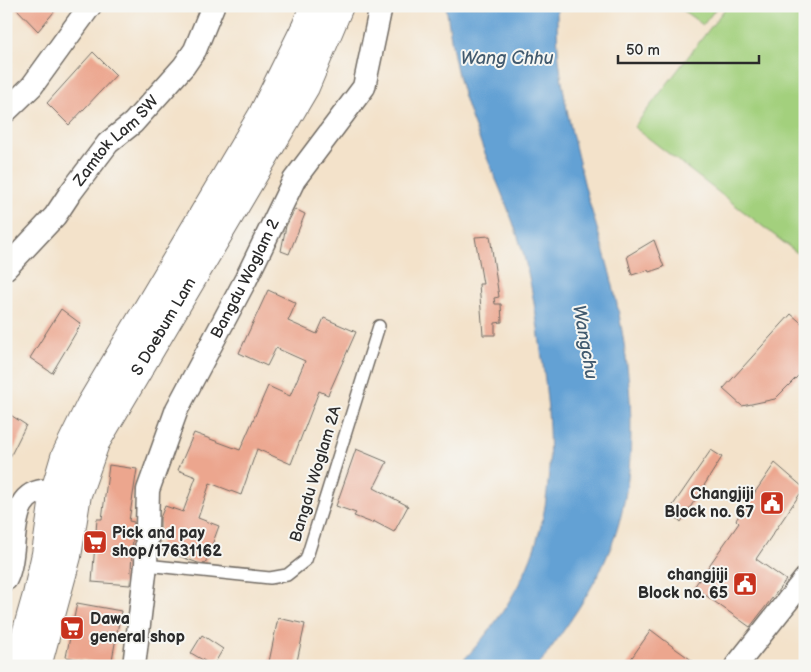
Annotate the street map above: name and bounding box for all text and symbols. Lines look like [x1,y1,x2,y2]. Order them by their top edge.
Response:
scale bar [618,32,760,64]
text: 50 m [626,41,660,60]
water label: Wang Chhu [460,48,554,69]
street label: Zamtok Lam SW [69,91,163,190]
street label: Bangdu Woglam 2 [207,215,284,342]
street label: S Doebum Lam [127,274,200,379]
water label: Wangchu [568,303,602,381]
street label: Bangdu Woglam 2A [286,403,346,544]
place label: Changjiji Block no. 67 [664,485,754,522]
public building icon: Changjiji Block no. 67 [759,490,785,516]
place label: Pick and pay shop/17631162 [112,524,222,561]
supermarket icon: Pick and pay shop/17631162 [82,529,108,555]
place label: changjiji Block no. 65 [638,566,728,603]
public building icon: changjiji Block no. 65 [732,571,758,597]
place label: Dawa general shop [90,610,185,647]
supermarket icon: Dawa general shop [59,615,85,641]

